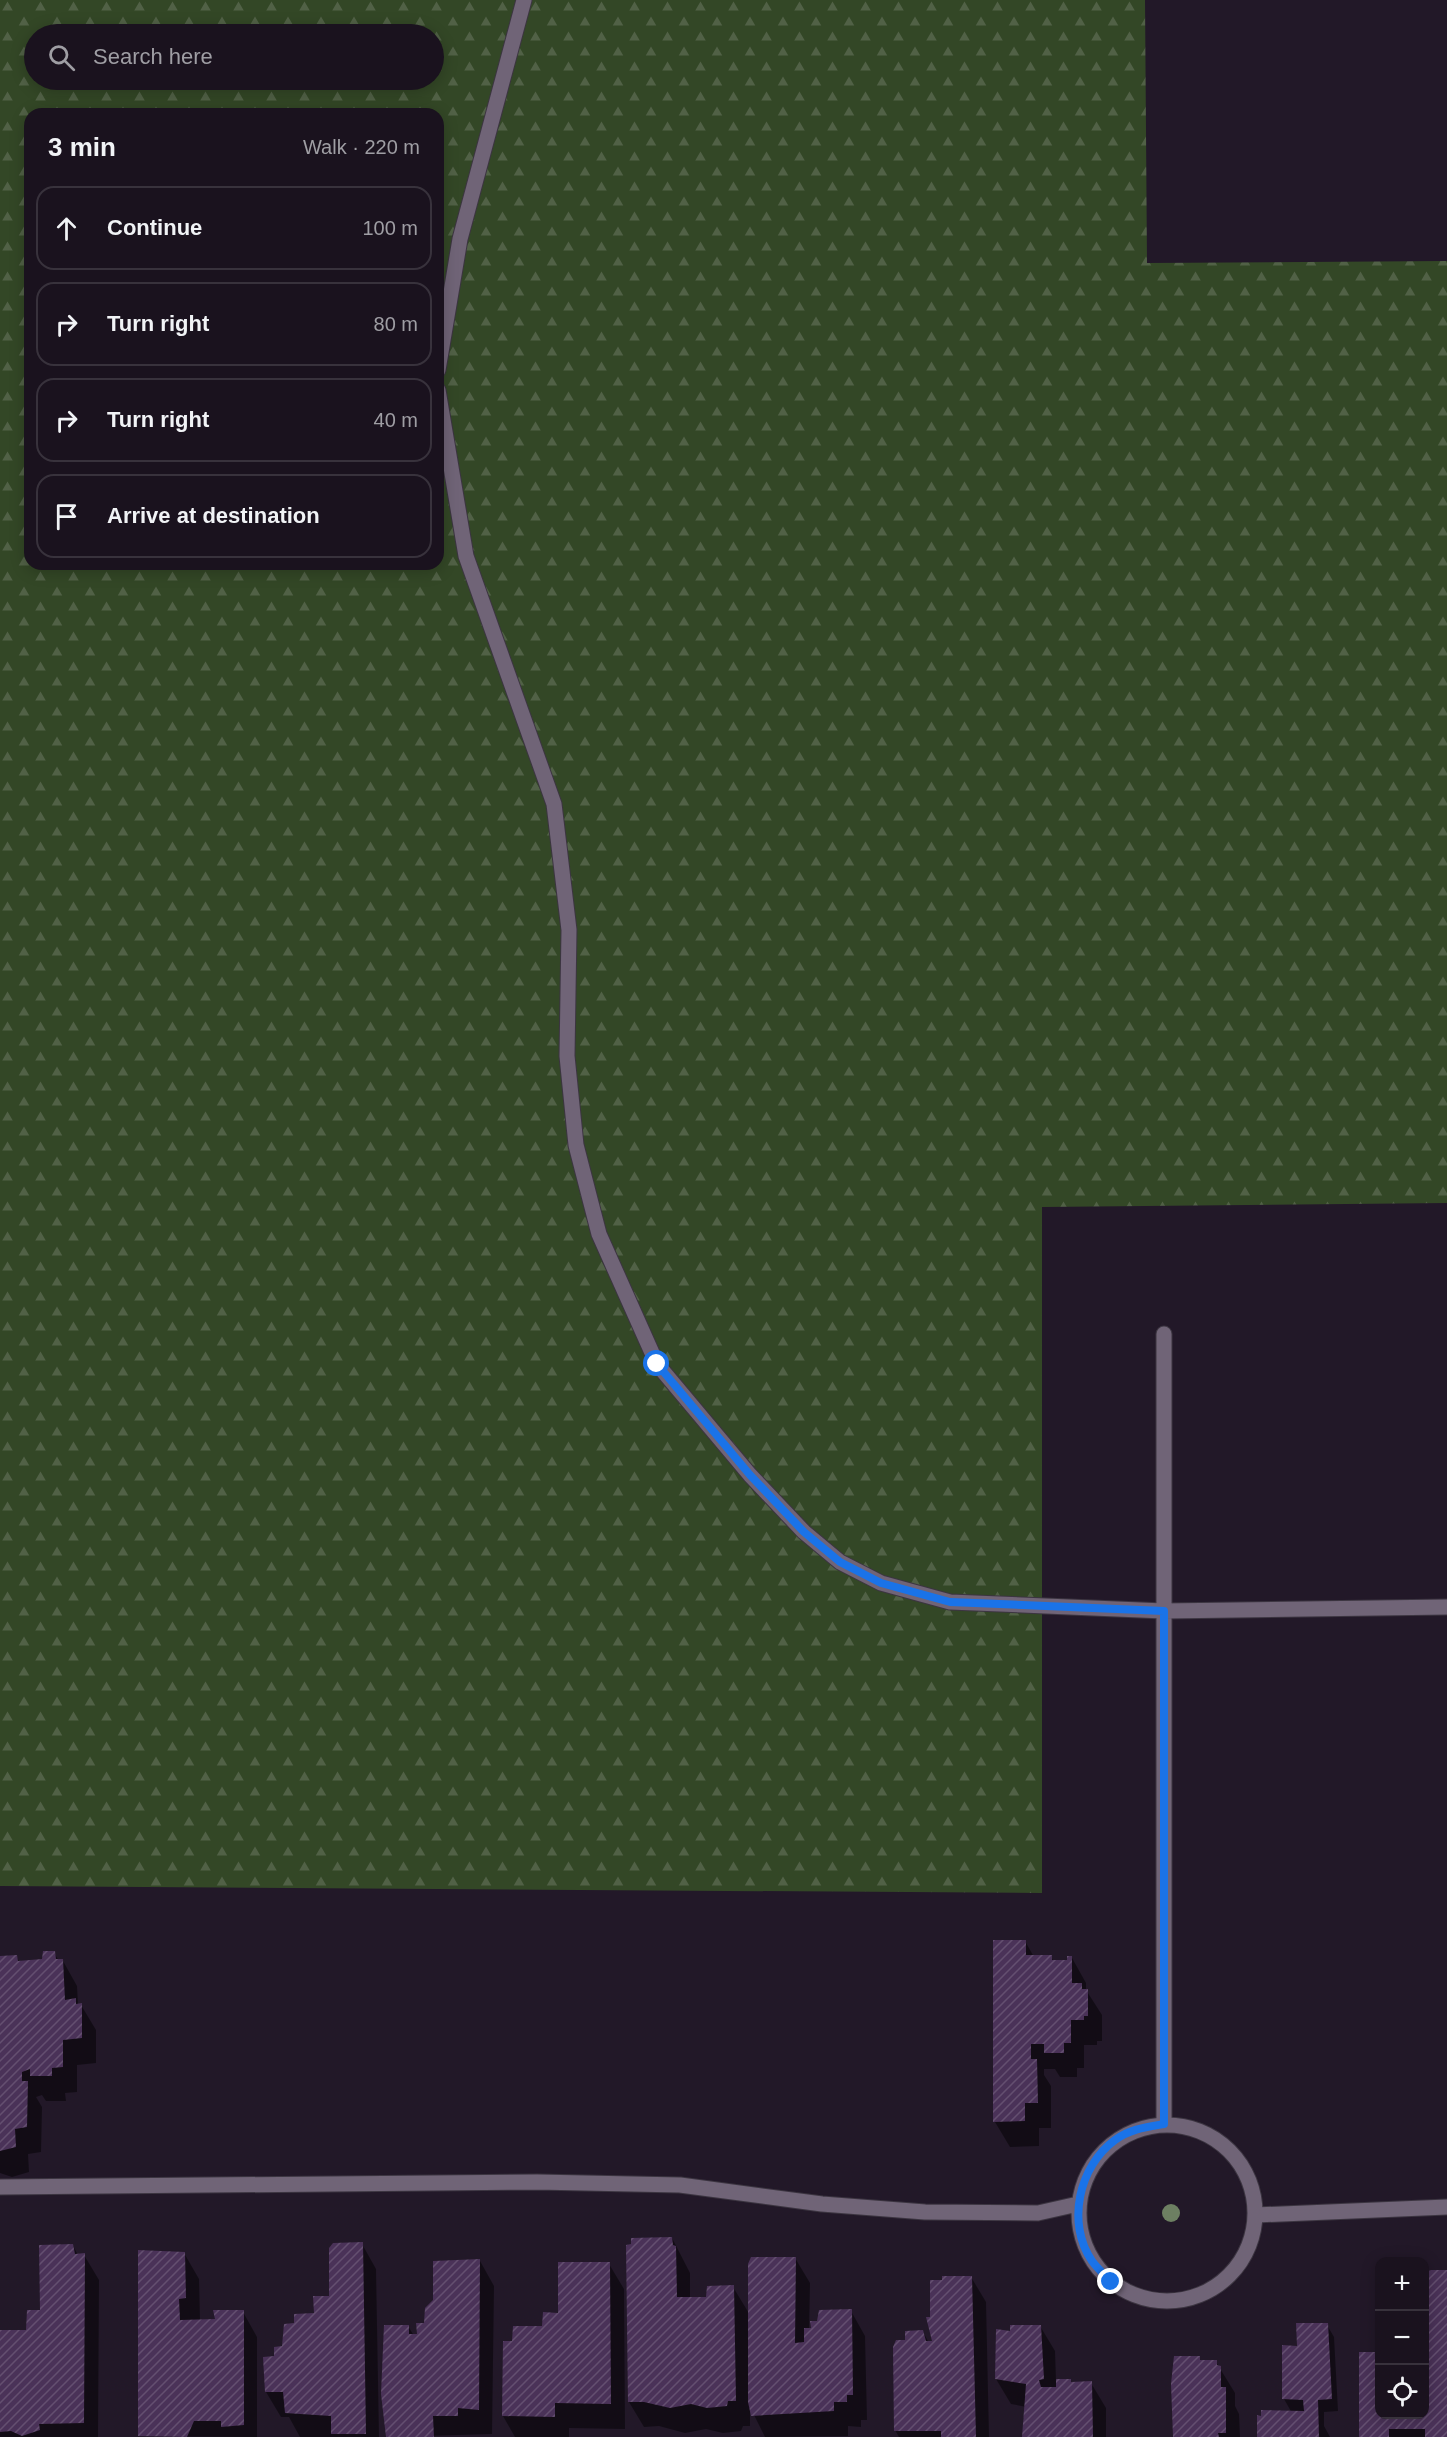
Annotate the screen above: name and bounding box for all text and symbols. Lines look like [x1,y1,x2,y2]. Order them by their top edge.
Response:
search box [24,24,444,90]
icon: search [45,41,78,74]
text: Search here [93,44,213,69]
text: 3 min [48,132,116,162]
text: Walk · 220 m [303,136,420,158]
icon: ahead [50,212,83,245]
text: Continue [107,215,202,240]
text: 100 m [362,217,418,239]
icon: right [50,308,83,341]
text: Turn right [107,311,209,336]
text: 80 m [374,313,418,335]
icon: right [50,404,83,437]
text: Turn right [107,407,209,432]
text: 40 m [374,409,418,431]
icon: arrive [50,500,83,533]
text: Arrive at destination [107,503,320,528]
route start [643,1350,669,1376]
map controls [1375,2257,1429,2419]
button: + [1375,2257,1429,2311]
route end [1097,2268,1123,2294]
button: − [1375,2311,1429,2365]
button: locate [1375,2365,1429,2419]

